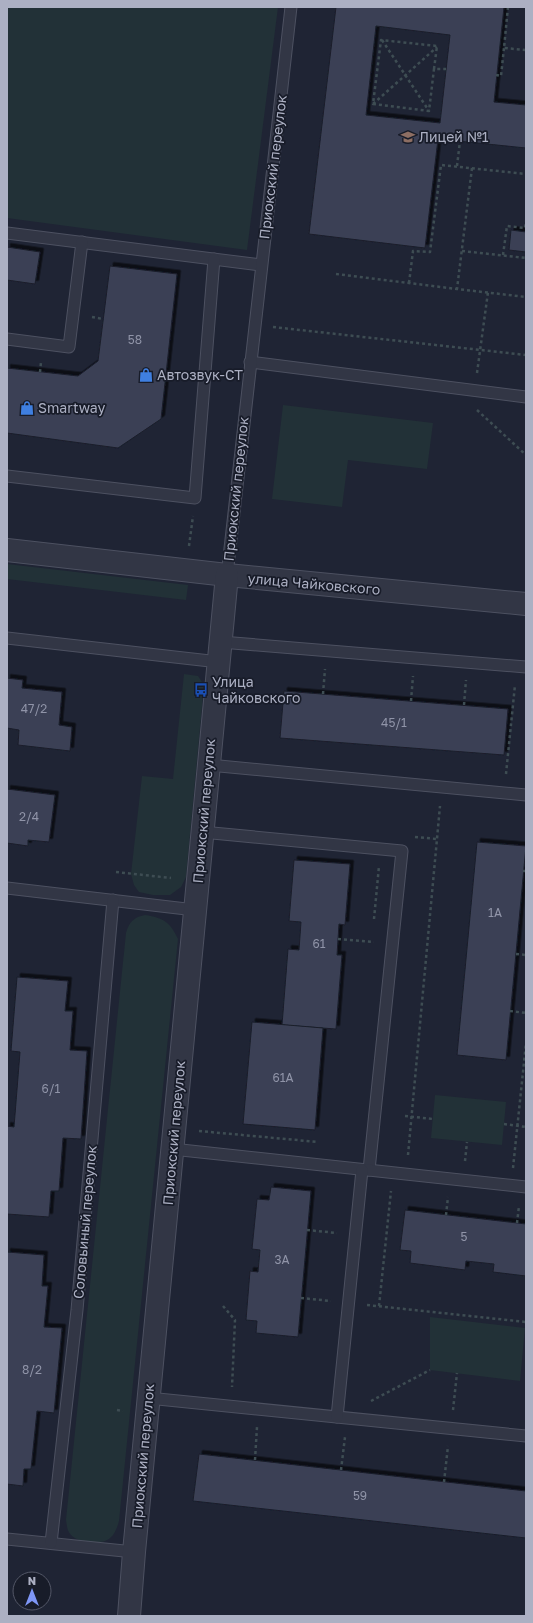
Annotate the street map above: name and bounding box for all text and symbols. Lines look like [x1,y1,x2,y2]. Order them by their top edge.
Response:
street label: Приокский переулок [255,94,290,240]
place label: Лицей №1 [419,128,489,145]
school or university icon: Лицей №1 [400,129,416,145]
house number: 58 [128,332,142,347]
place label: Автозвук-СТ [157,366,243,383]
shop icon: Автозвук-СТ [138,367,154,383]
place label: Smartway [38,399,105,416]
shop icon: Smartway [19,400,35,416]
street label: Приокский переулок [219,416,252,562]
street label: улица Чайковского [247,569,381,598]
place label: Улица Чайковского [212,673,300,706]
bus stop icon: Улица Чайковского [193,682,209,698]
house number: 47/2 [21,701,47,716]
house number: 45/1 [381,715,407,730]
street label: Приокский переулок [189,738,218,884]
house number: 2/4 [19,809,39,824]
house number: 1А [488,905,502,920]
house number: 61 [312,936,326,951]
street label: Приокский переулок [159,1060,188,1206]
house number: 61А [272,1070,294,1085]
house number: 6/1 [42,1081,61,1096]
street label: Соловьиный переулок [69,1144,100,1299]
house number: 5 [461,1229,468,1244]
house number: 3А [274,1252,290,1267]
house number: 8/2 [22,1362,42,1377]
street label: Приокский переулок [128,1383,157,1529]
house number: 59 [353,1488,367,1503]
north arrow [12,1571,52,1611]
text: N [28,1574,36,1587]

